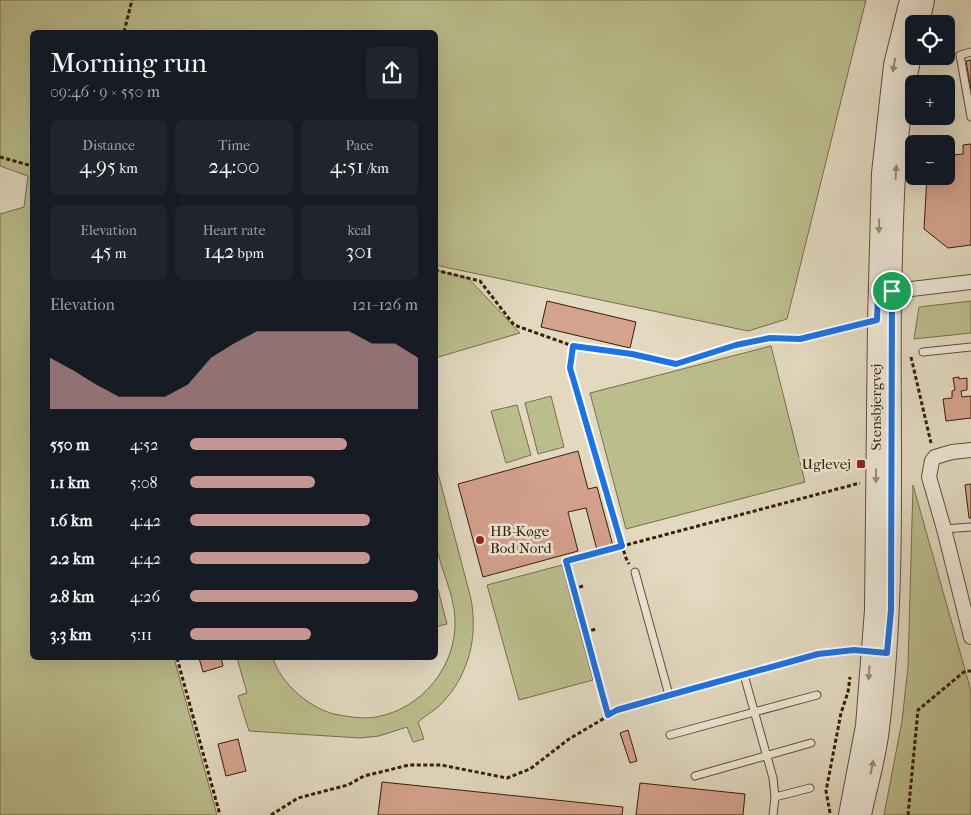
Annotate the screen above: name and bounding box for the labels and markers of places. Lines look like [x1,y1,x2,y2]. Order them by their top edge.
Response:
pin [871,270,913,312]
place label: Uglevej [802,455,851,473]
marker: Uglevej [855,458,867,470]
place label: HB-Køge Bod Nord [490,522,553,557]
marker: HB-Køge Bod Nord [474,534,486,546]

